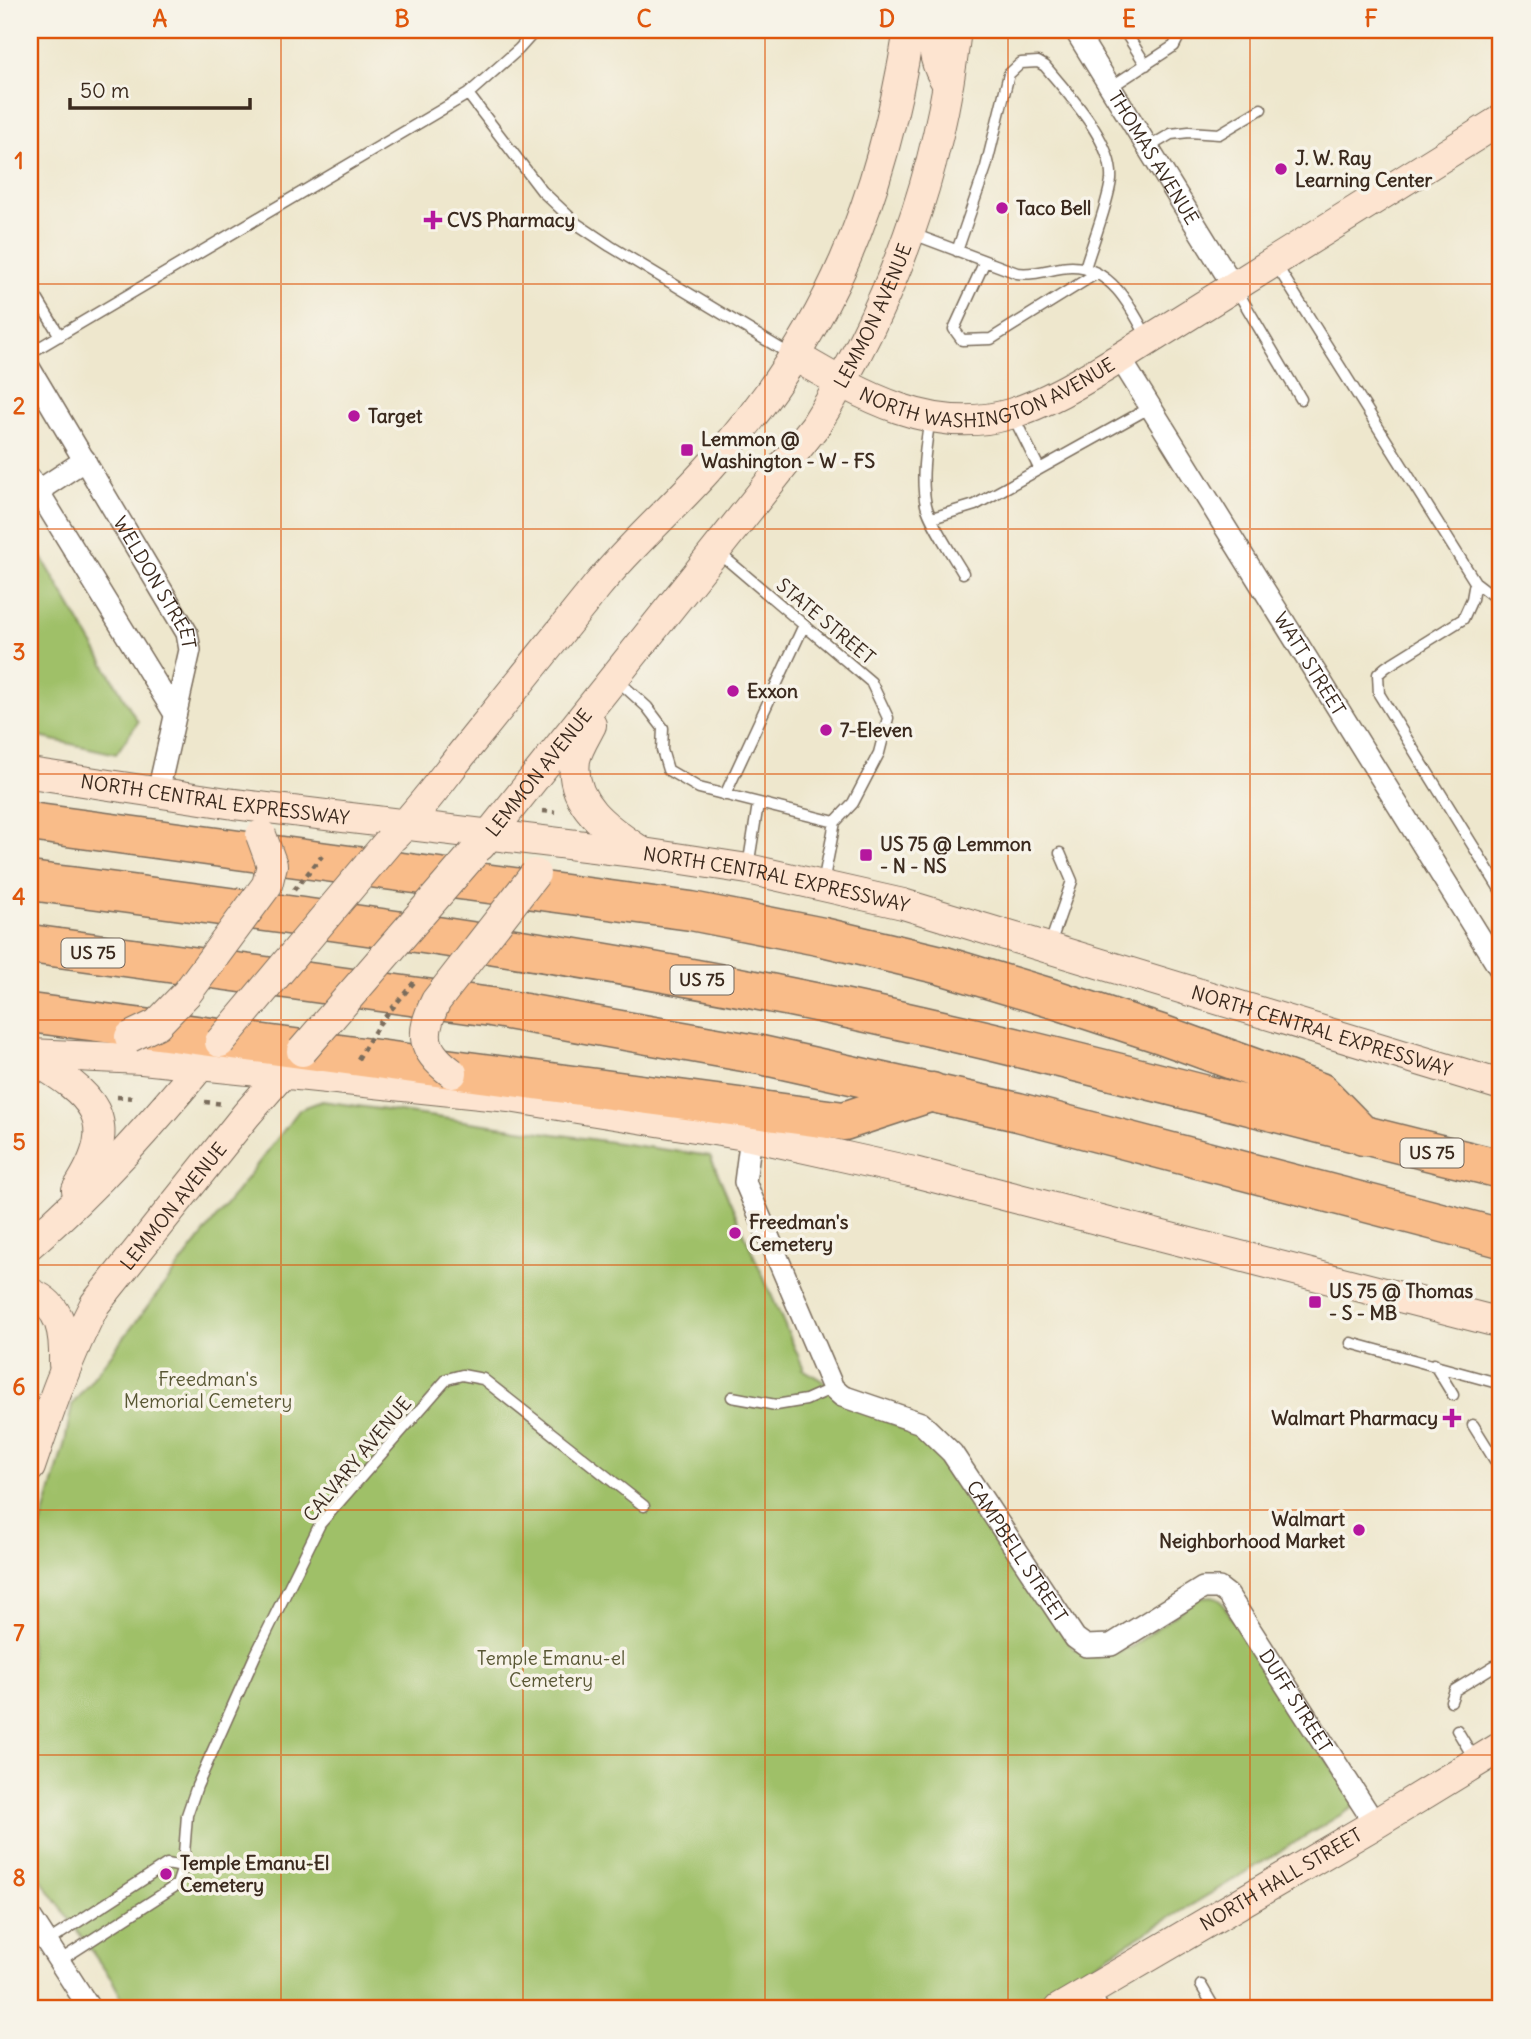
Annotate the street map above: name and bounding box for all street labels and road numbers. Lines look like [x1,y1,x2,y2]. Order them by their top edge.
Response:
street label: THOMAS AVENUE [1103,86,1204,229]
street label: LEMMON AVENUE [828,240,917,392]
street label: NORTH WASHINGTON AVENUE [856,352,1119,433]
street label: WELDON STREET [108,512,202,650]
street label: STATE STREET [772,573,880,669]
street label: WATT STREET [1269,608,1351,720]
street label: LEMMON AVENUE [480,704,597,841]
street label: NORTH CENTRAL EXPRESSWAY [79,769,351,830]
street label: NORTH CENTRAL EXPRESSWAY [641,841,913,917]
road number: US 75 [62,938,124,968]
road number: US 75 [670,965,734,995]
street label: NORTH CENTRAL EXPRESSWAY [1189,980,1455,1082]
street label: LEMMON AVENUE [115,1137,232,1275]
road number: US 75 [1400,1138,1464,1168]
street label: CALVARY AVENUE [298,1392,416,1526]
street label: CAMPBELL STREET [962,1476,1073,1627]
street label: DUFF STREET [1254,1645,1338,1757]
street label: NORTH HALL STREET [1196,1822,1366,1936]

